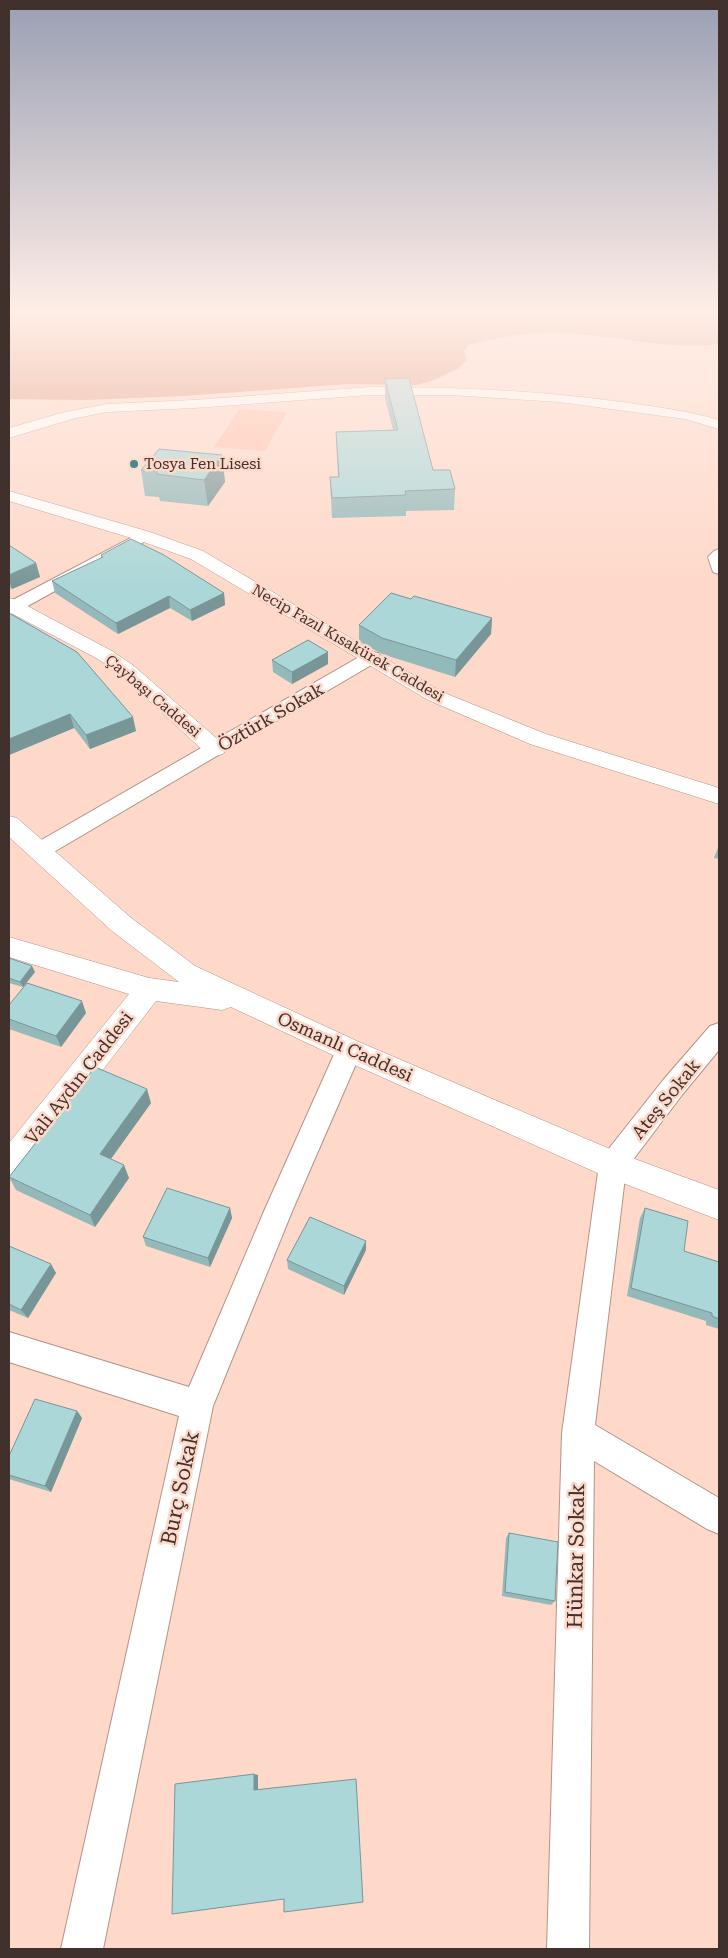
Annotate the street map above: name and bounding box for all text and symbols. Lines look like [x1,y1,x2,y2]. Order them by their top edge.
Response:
place label: Tosya Fen Lisesi [144,455,261,473]
marker: Tosya Fen Lisesi [128,458,140,470]
street label: Necip Fazıl Kısakürek Caddesi [249,581,447,706]
street label: Çaybaşı Caddesi [102,651,204,741]
street label: Öztürk Sokak [214,678,327,755]
street label: Vali Aydın Caddesi [20,1007,137,1148]
street label: Osmanlı Caddesi [274,1007,416,1086]
street label: Ateş Sokak [627,1055,704,1143]
street label: Burç Sokak [156,1429,204,1547]
street label: Hünkar Sokak [563,1483,589,1629]

